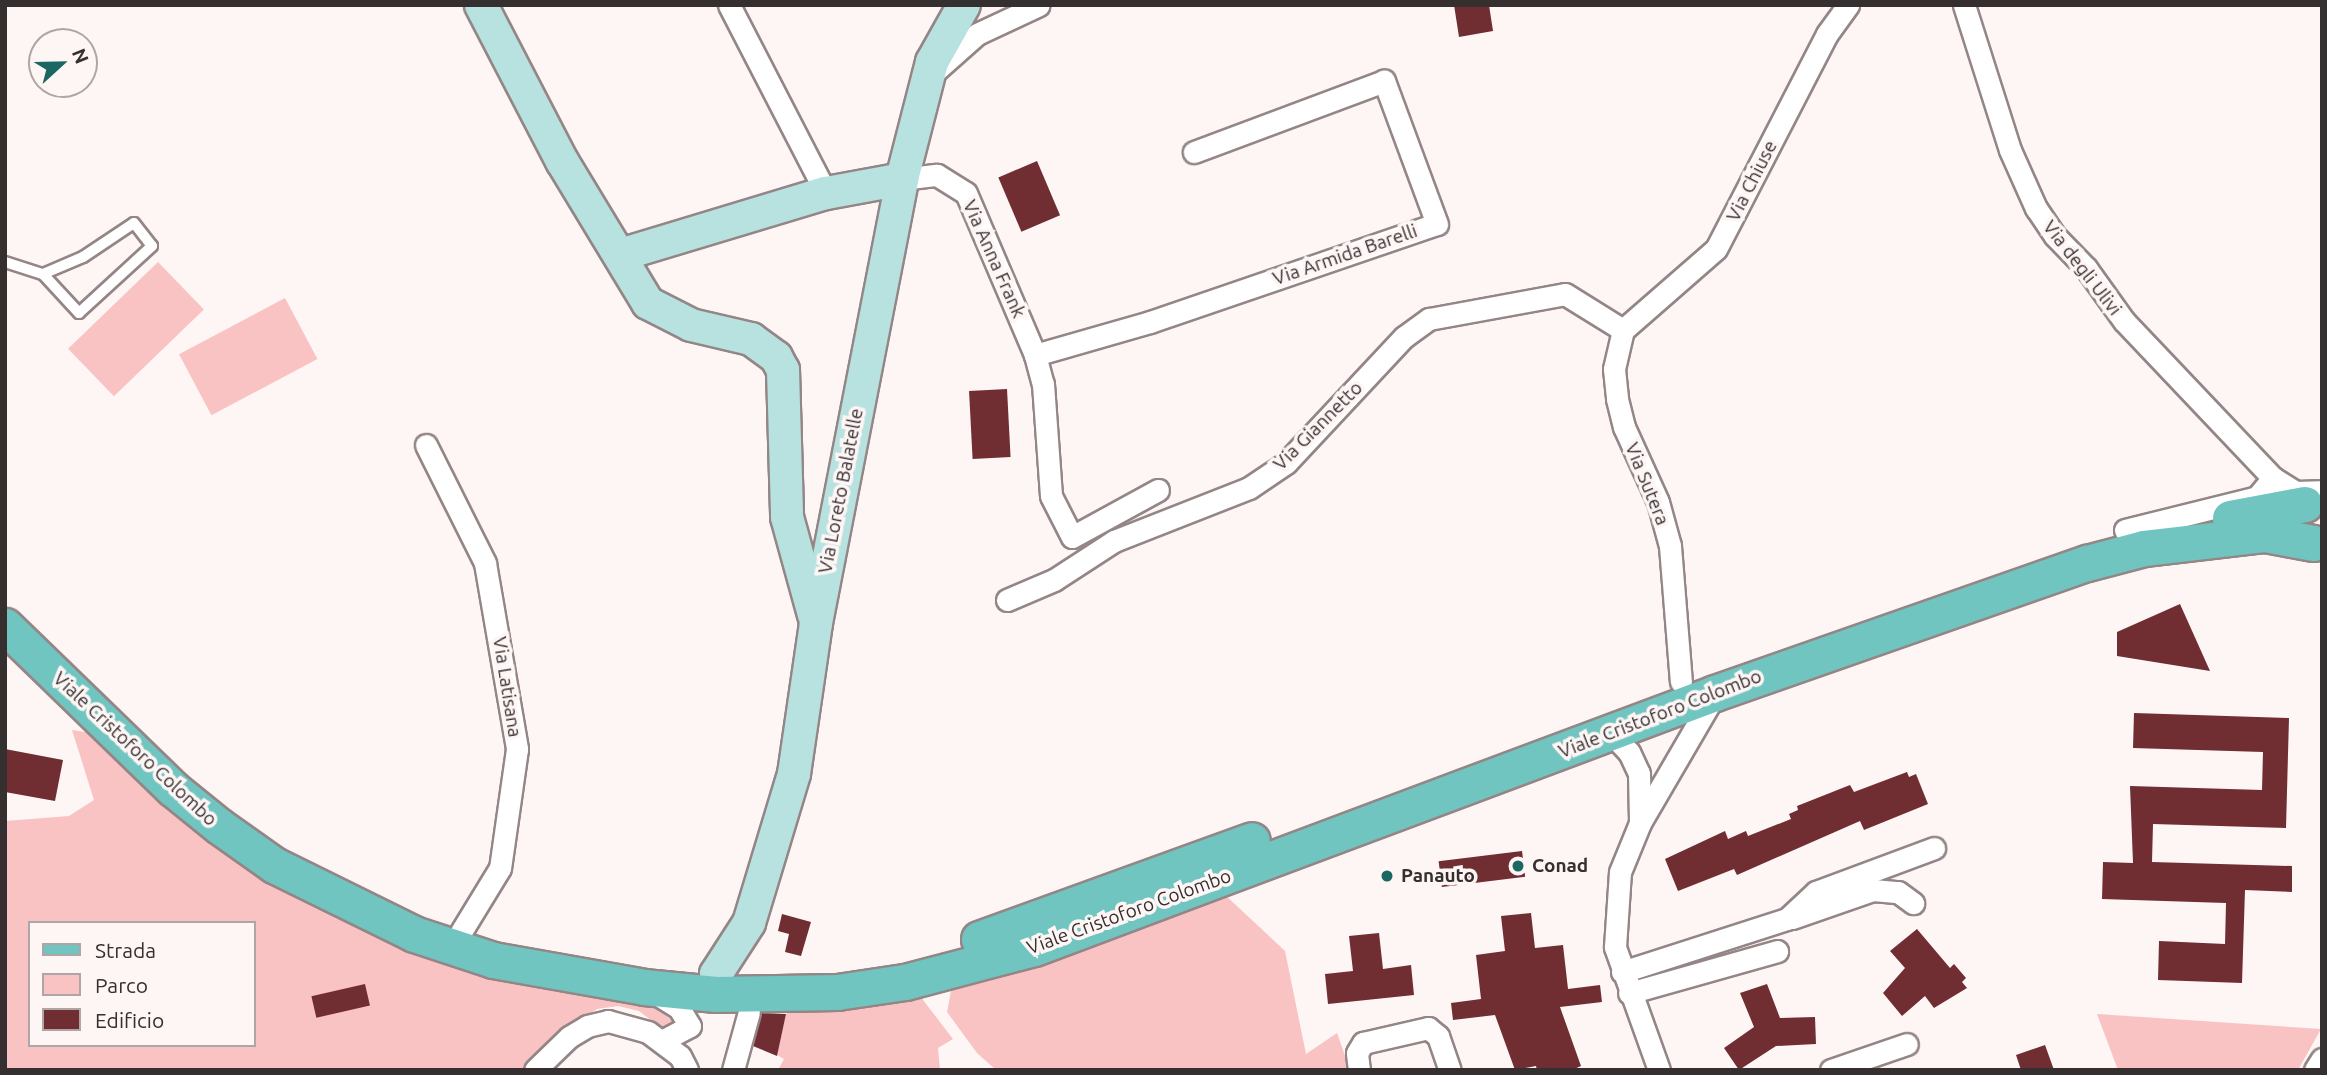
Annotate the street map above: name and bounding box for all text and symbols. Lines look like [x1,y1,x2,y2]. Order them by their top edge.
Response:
north arrow [28,28,98,98]
text: N [68,45,93,67]
street label: Via Chiuse [1722,137,1782,225]
street label: Via Anna Frank [958,197,1030,321]
street label: Via degli Ulivi [2038,216,2126,320]
street label: Via Armida Barelli [1270,220,1420,290]
street label: Via Giannetto [1269,377,1367,475]
street label: Via Loreto Balatelle [814,406,868,576]
street label: Via Sutera [1620,439,1674,529]
street label: Via Latisana [488,635,526,739]
street label: Viale Cristoforo Colombo [1555,665,1765,763]
street label: Viale Cristoforo Colombo [48,667,222,831]
place label: Conad [1532,855,1588,877]
marker: Conad [1510,858,1526,874]
street label: Viale Cristoforo Colombo [1024,864,1234,960]
place label: Panauto [1401,865,1475,887]
marker: Panauto [1379,868,1395,884]
legend [28,921,256,1047]
text: Strada [95,938,156,962]
text: Parco [95,973,148,997]
text: Edificio [95,1008,164,1032]

